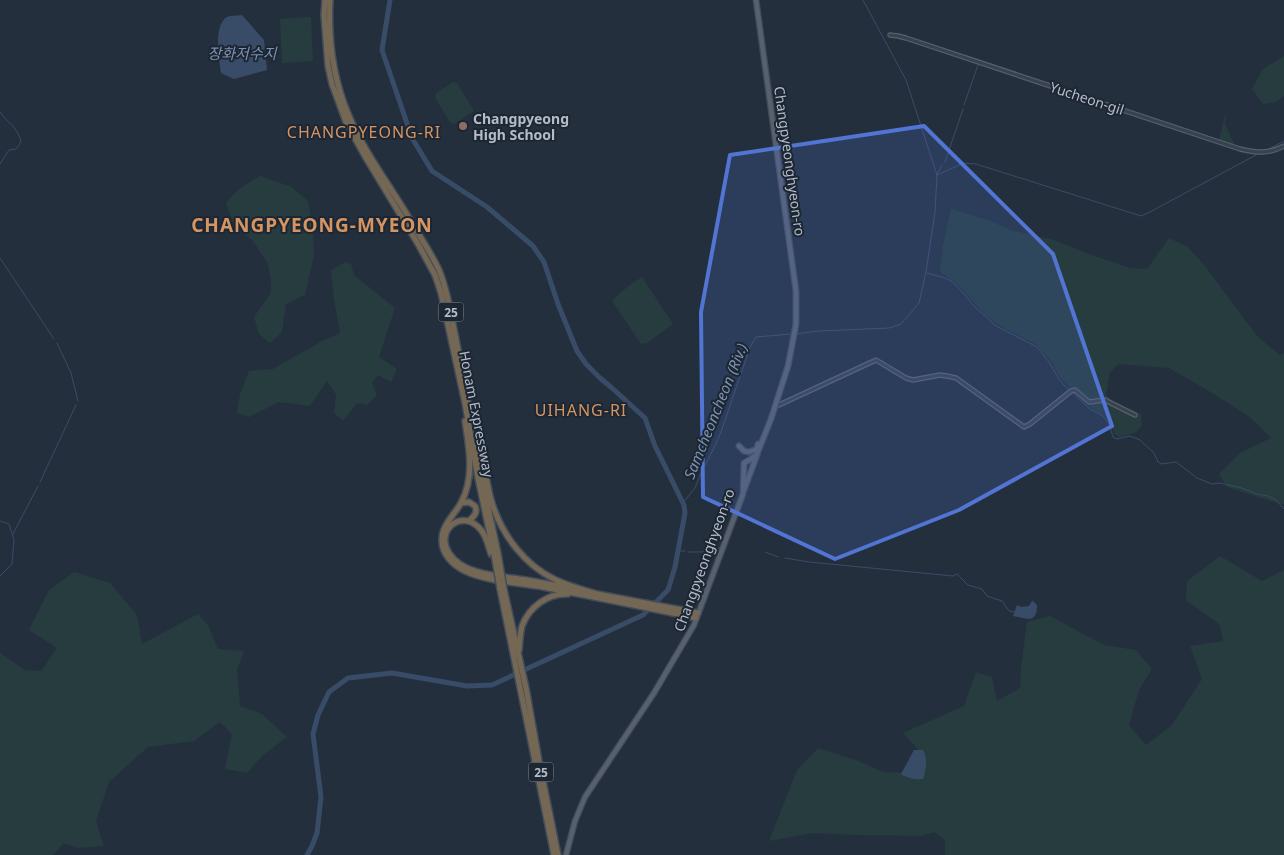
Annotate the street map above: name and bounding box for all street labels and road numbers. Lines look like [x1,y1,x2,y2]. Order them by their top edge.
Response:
street label: Yucheon-gil [1048,77,1126,119]
street label: Changpyeonghyeon-ro [770,85,810,237]
road number: 25 [438,302,464,322]
street label: Honam Expressway [455,349,499,480]
street label: Changpyeonghyeon-ro [669,486,739,634]
road number: 25 [528,762,554,782]

